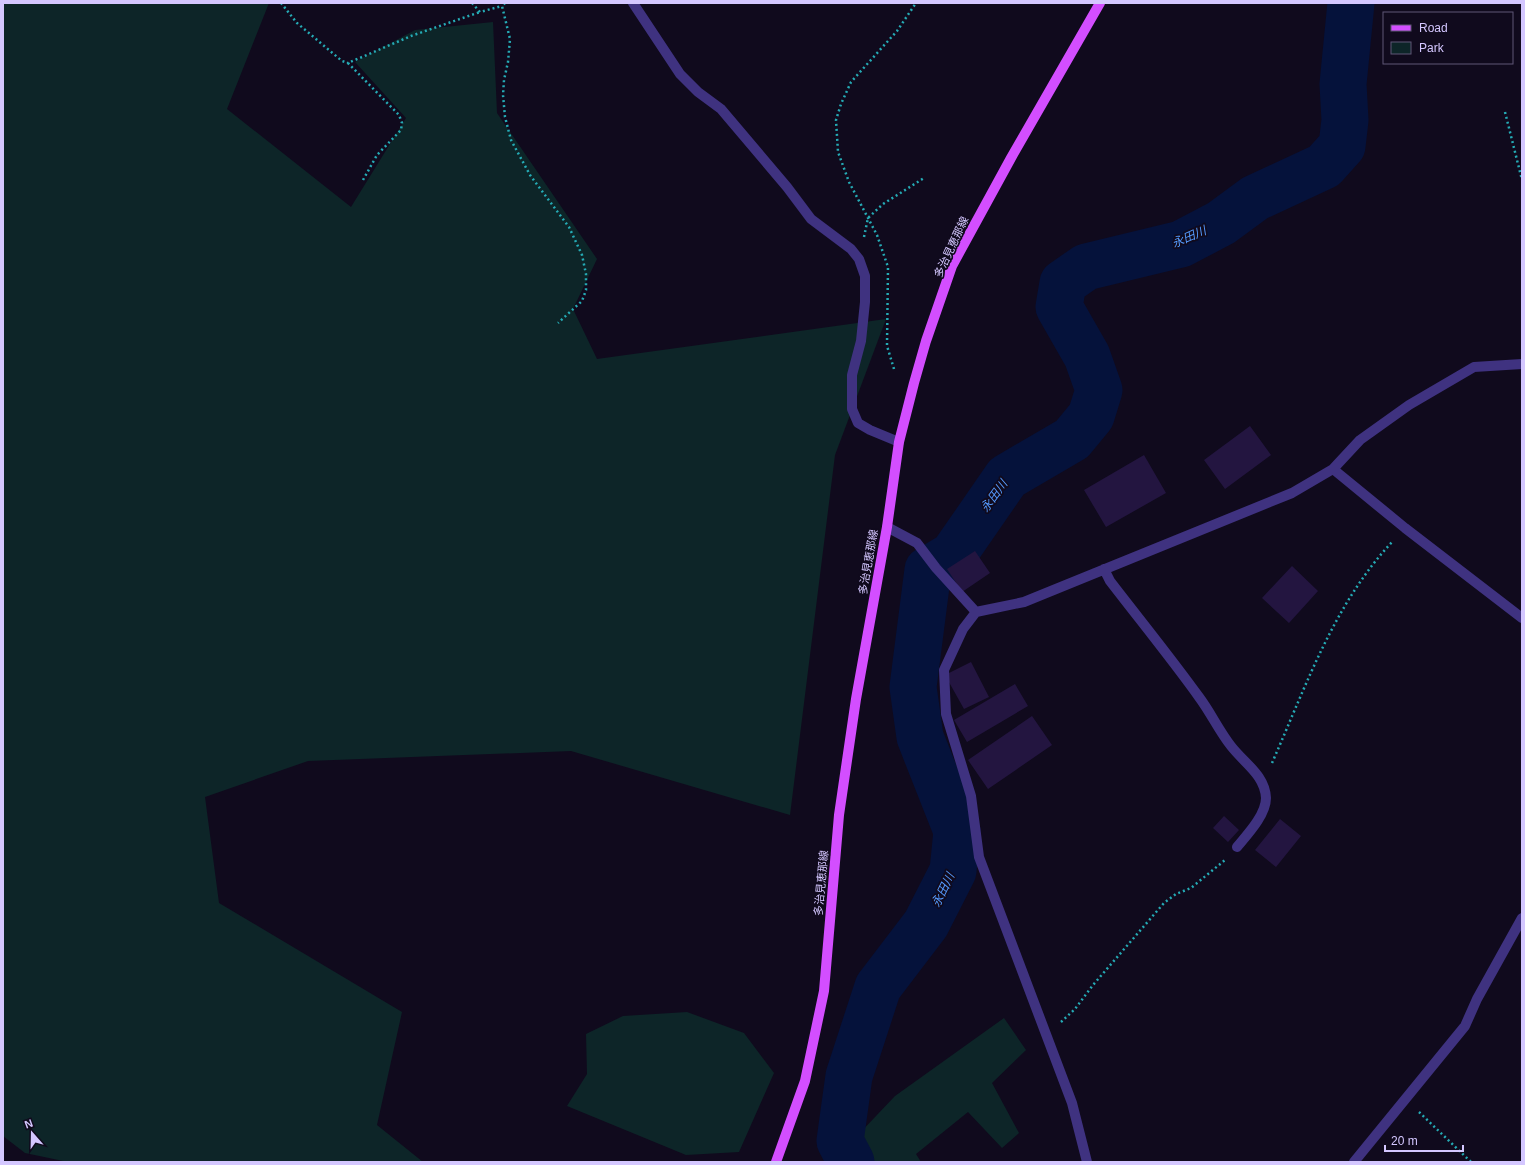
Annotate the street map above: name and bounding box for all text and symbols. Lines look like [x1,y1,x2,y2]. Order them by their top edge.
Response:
legend [1383,12,1513,64]
text: Road [1419,21,1448,35]
text: Park [1419,41,1445,55]
street label: 多治見恵那線 [932,215,970,279]
water label: 永田川 [1170,223,1210,250]
water label: 永田川 [978,476,1011,515]
street label: 多治見恵那線 [856,528,880,596]
street label: 多治見恵那線 [812,850,830,916]
water label: 永田川 [929,869,958,909]
north arrow [12,1113,52,1153]
text: N [23,1117,34,1131]
scale bar [1385,1127,1463,1153]
text: 20 m [1391,1134,1418,1148]

